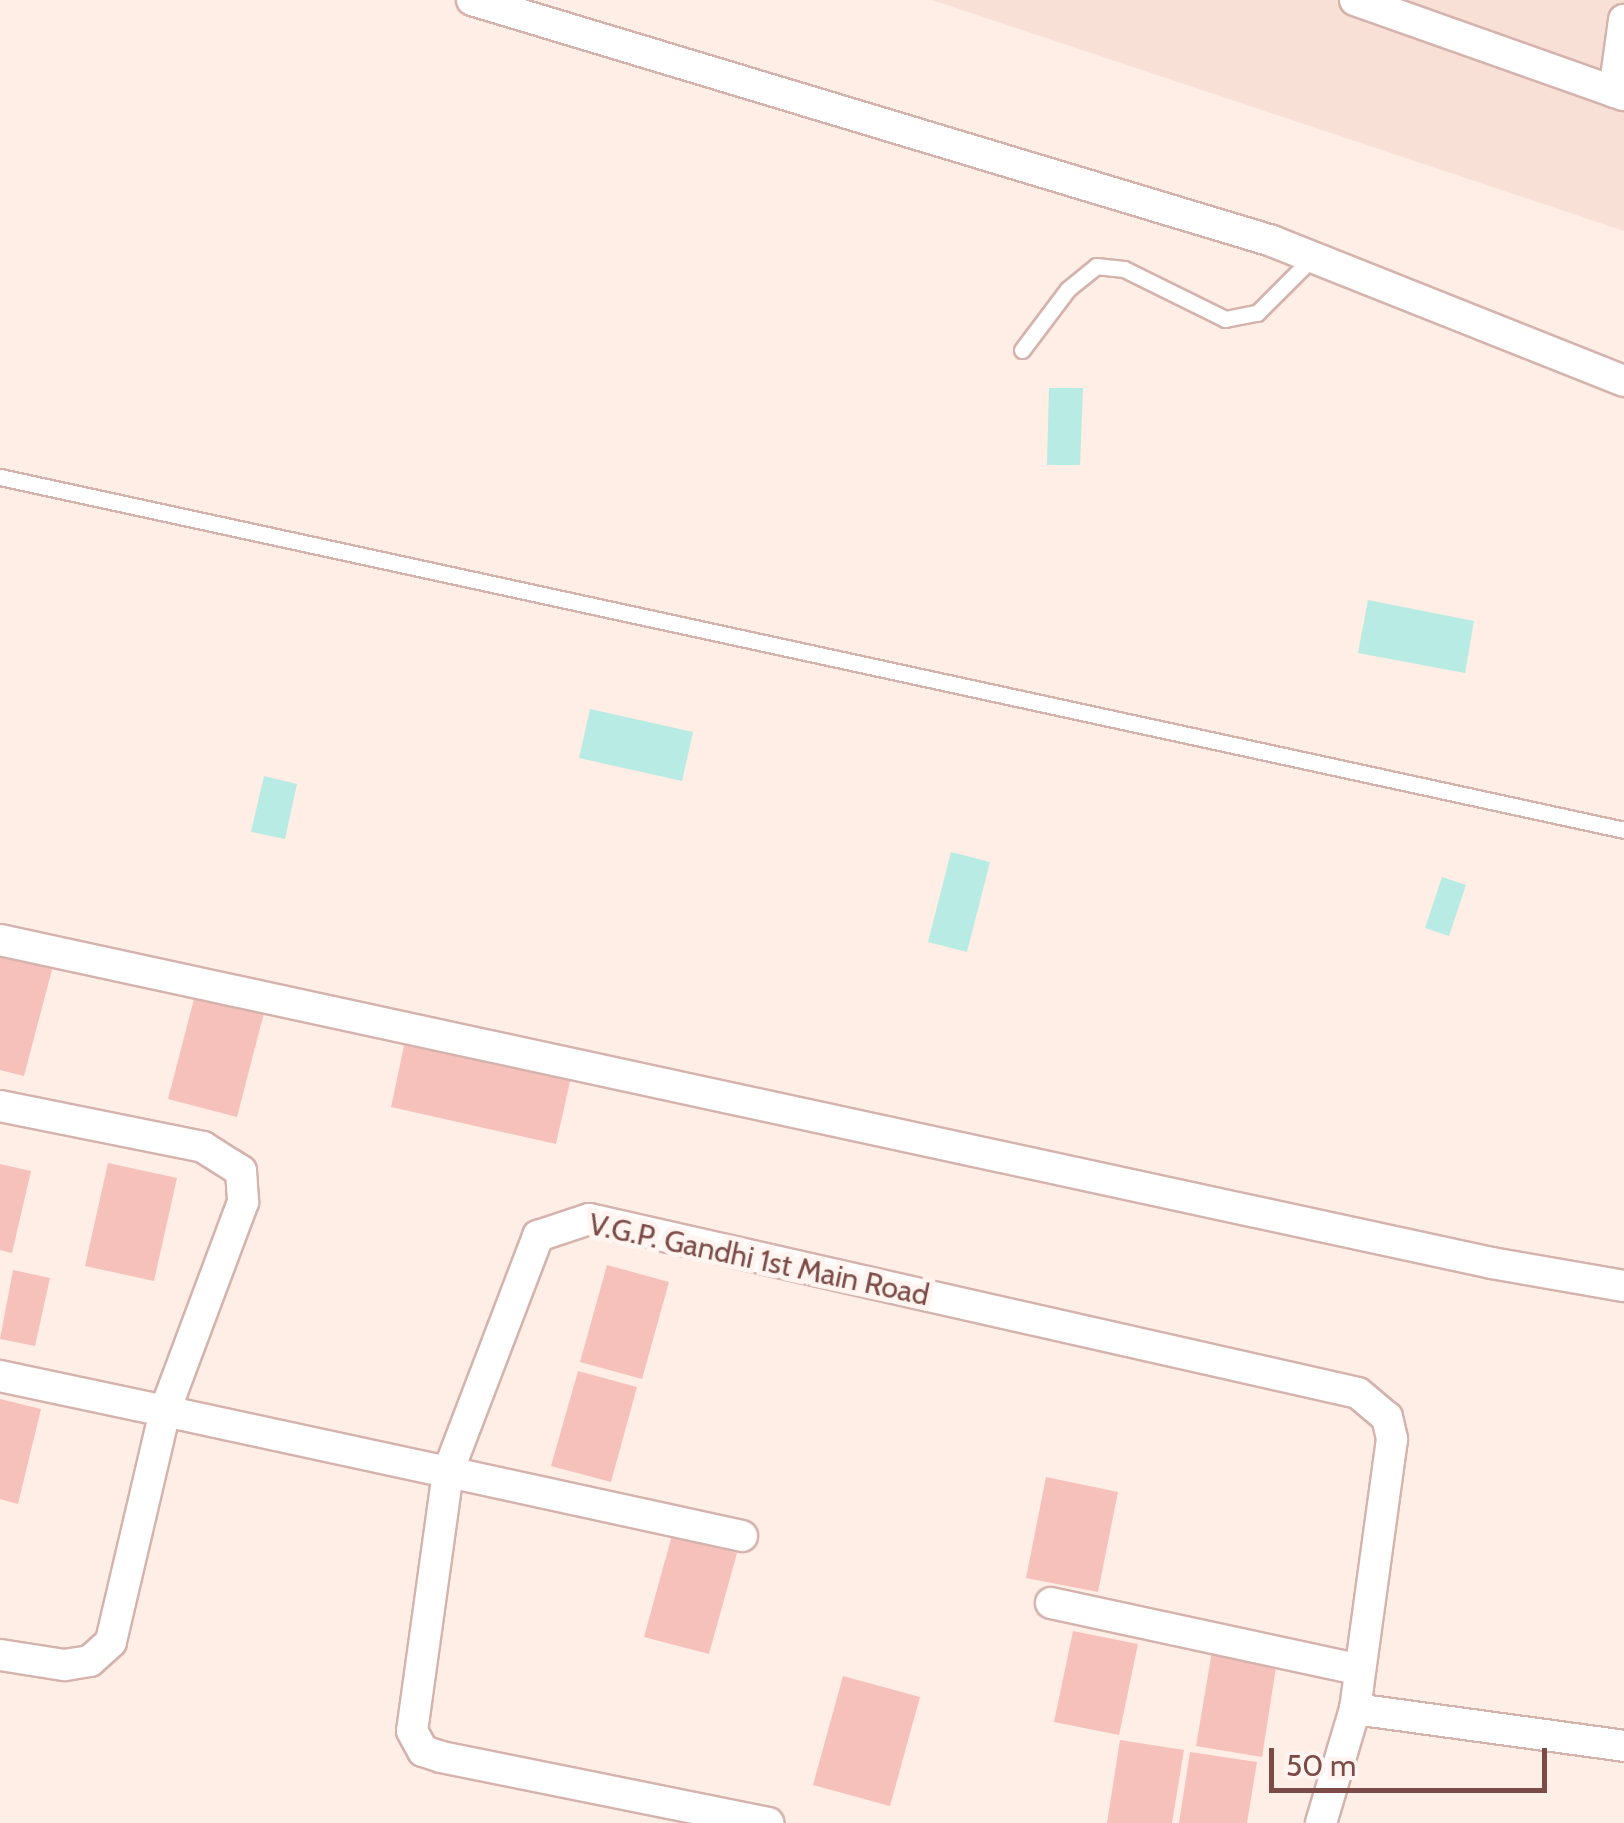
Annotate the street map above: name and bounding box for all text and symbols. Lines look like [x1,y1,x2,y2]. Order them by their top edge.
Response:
street label: V.G.P. Gandhi 1st Main Road [586,1206,932,1314]
scale bar [1274,1728,1552,1790]
text: 50 m [1286,1747,1356,1784]

